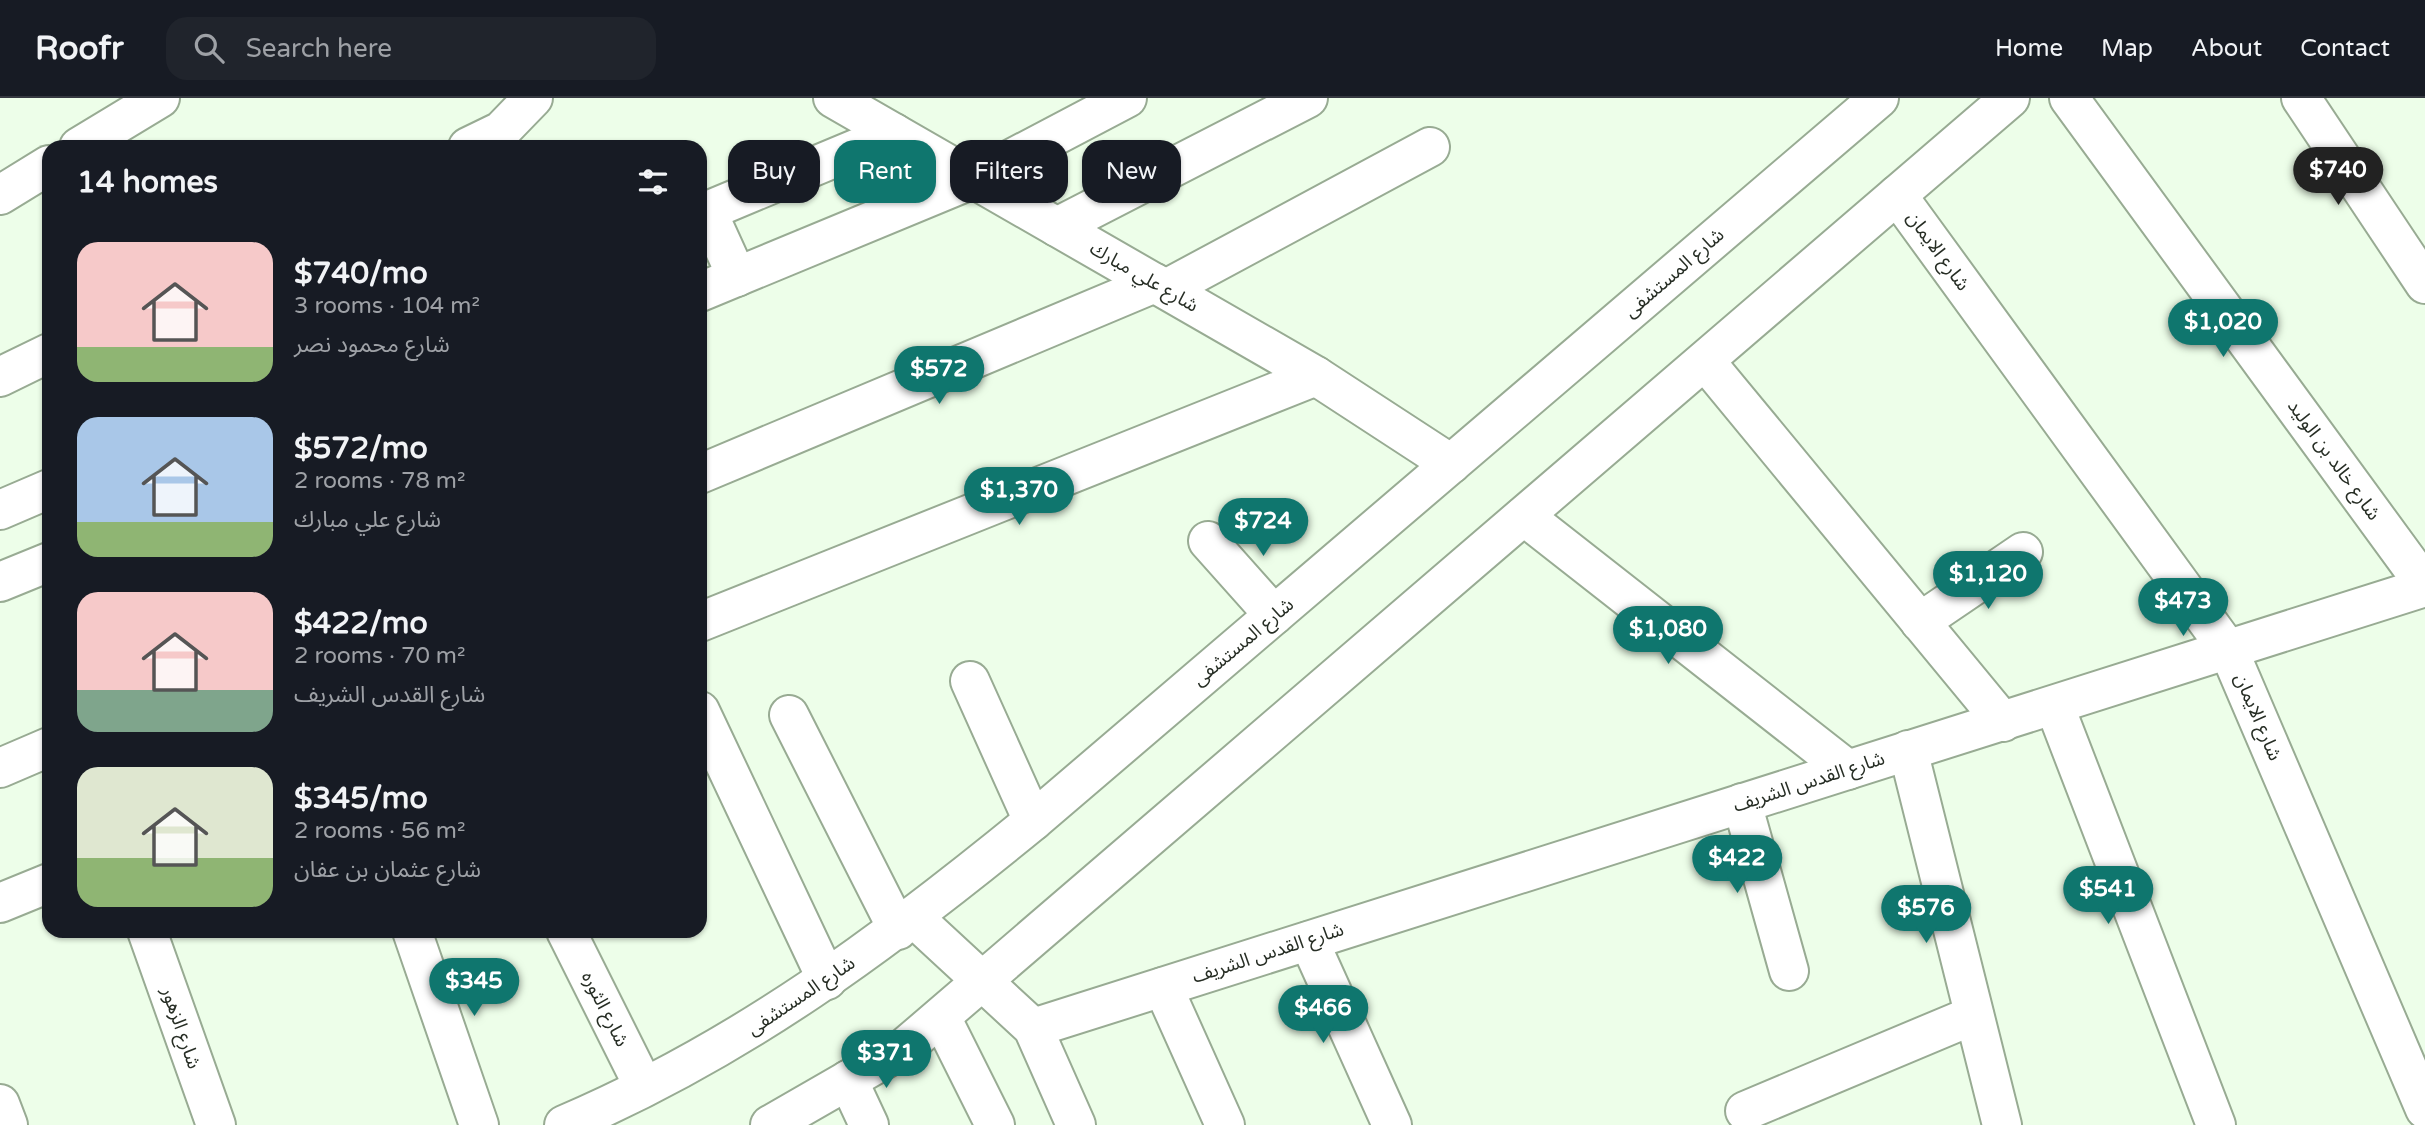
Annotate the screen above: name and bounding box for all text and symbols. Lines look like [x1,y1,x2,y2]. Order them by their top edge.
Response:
search box [166,17,656,80]
text: Roofr [35,29,124,68]
icon: search [190,29,228,67]
text: Search here [246,33,392,64]
text: Home [1995,34,2063,63]
text: Map [2101,34,2153,63]
text: About [2191,34,2262,63]
text: Contact [2300,34,2390,63]
chip: Buy [728,140,820,203]
chip: Rent [834,140,936,203]
chip: Filters [950,140,1068,203]
chip: New [1082,140,1181,203]
pin: $740 [2297,148,2379,207]
text: $740 [2309,156,2367,184]
icon: filters [634,163,672,201]
text: 14 homes [77,164,218,201]
street label: شارع الايمان [1900,207,1974,296]
street label: شارع المستشفى [1620,224,1730,324]
street label: شارع علي مبارك [1084,237,1202,320]
text: $740/mo [294,255,428,292]
icon: home [133,270,217,354]
text: 3 rooms · 104 m² [294,292,480,320]
pin: $1,020 [2166,300,2280,359]
text: $1,020 [2184,308,2262,336]
text: شارع محمود نصر [294,331,450,359]
pin: $572 [898,346,980,406]
text: $572 [910,355,968,383]
street label: شارع خالد بن الوليد [2281,396,2385,526]
text: $572/mo [294,430,428,467]
icon: home [133,445,217,529]
text: 2 rooms · 78 m² [294,467,465,495]
pin: $1,370 [962,468,1076,527]
text: $1,370 [980,476,1058,504]
pin: $724 [1222,498,1304,558]
text: شارع علي مبارك [294,506,441,534]
text: $724 [1234,507,1292,535]
pin: $1,120 [1931,552,2045,611]
text: $1,120 [1949,560,2027,588]
pin: $473 [2142,578,2224,638]
text: $473 [2154,587,2212,615]
street label: شارع المستشفى [1188,593,1299,692]
text: $422/mo [294,605,428,642]
pin: $1,080 [1611,606,1725,666]
text: $1,080 [1629,615,1707,643]
icon: home [133,620,217,704]
text: 2 rooms · 70 m² [294,642,465,670]
street label: شارع الايمان [2228,670,2286,765]
text: شارع القدس الشريف [294,681,485,709]
street label: شارع القدس الشريف [1730,747,1888,819]
text: $345/mo [294,780,428,817]
icon: home [133,795,217,879]
text: 2 rooms · 56 m² [294,817,465,845]
pin: $422 [1696,836,1778,895]
text: $422 [1708,844,1766,872]
text: شارع عثمان بن عفان [294,856,481,884]
pin: $541 [2067,866,2149,926]
text: $541 [2079,875,2137,903]
pin: $576 [1885,886,1967,945]
text: $576 [1897,894,1955,922]
street label: شارع القدس الشريف [1189,918,1347,990]
street label: شارع المستشفى [743,952,860,1042]
pin: $345 [433,958,515,1018]
text: $345 [445,967,503,995]
street label: شارع الثوره [575,968,633,1051]
street label: شارع الزهور [155,983,205,1072]
pin: $466 [1282,986,1364,1045]
text: $466 [1294,994,1352,1022]
pin: $371 [845,1030,927,1090]
text: $371 [857,1039,915,1067]

